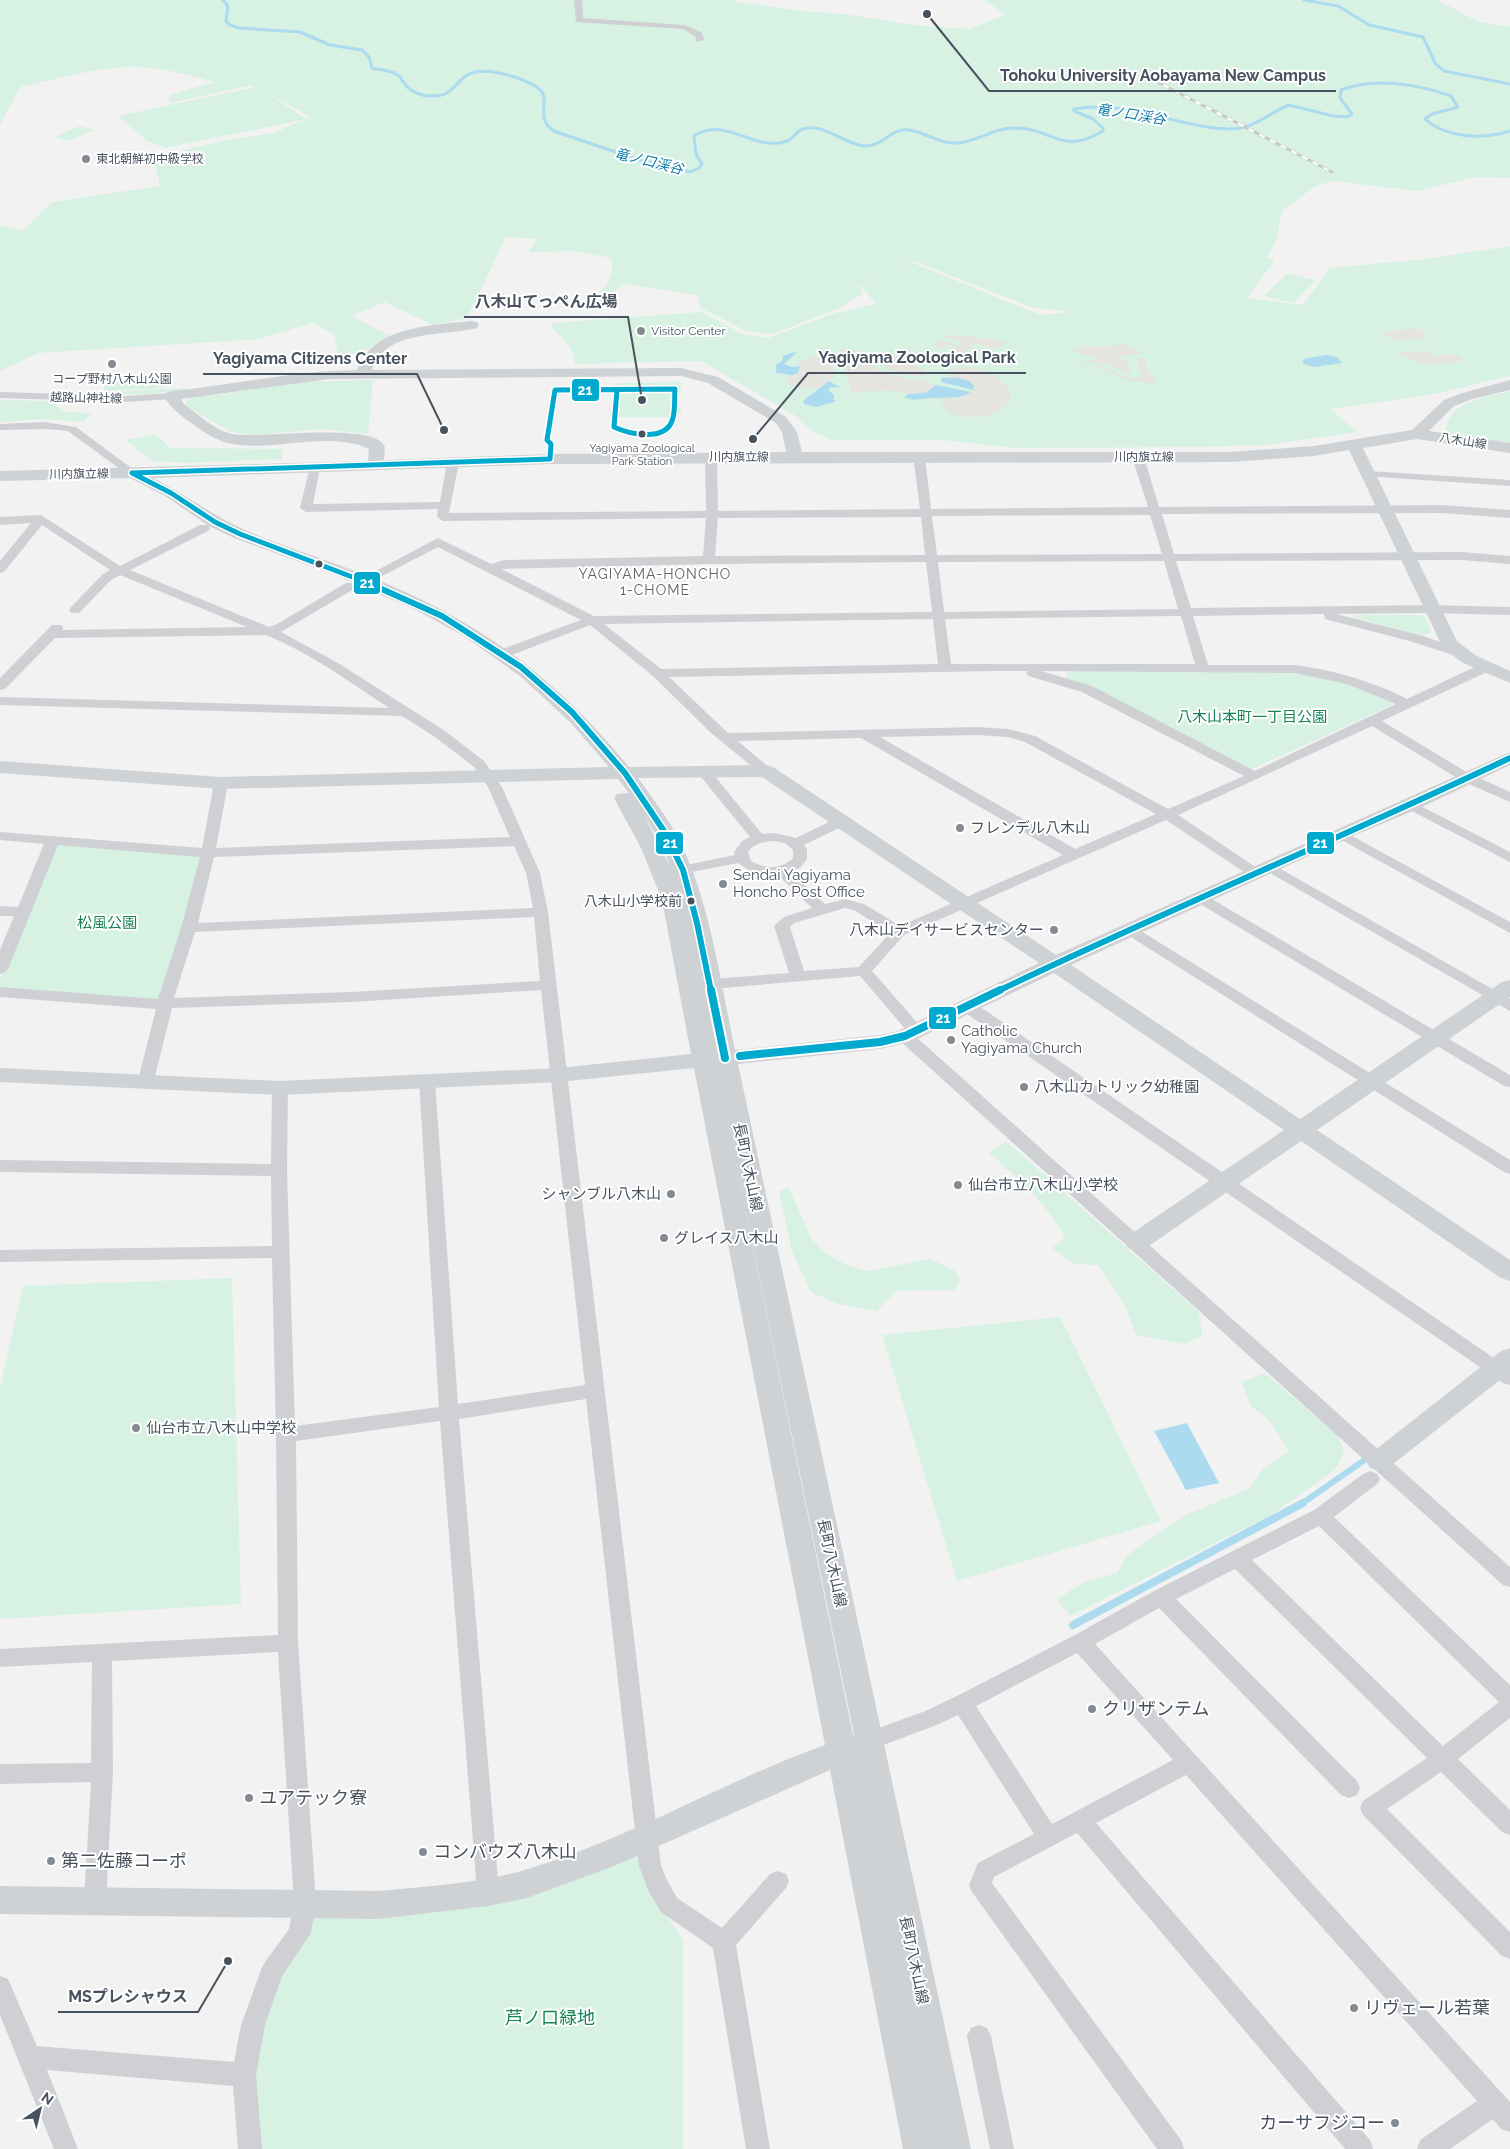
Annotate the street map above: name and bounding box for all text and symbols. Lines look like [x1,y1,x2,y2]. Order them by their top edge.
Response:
callout: Tohoku University Aobayama New Campus [989,60,1336,91]
text: Tohoku University Aobayama New Campus [1000,66,1326,85]
water label: 竜ノ口渓谷 [1095,101,1168,128]
water label: 竜ノ口渓谷 [613,145,686,177]
place label: 東北朝鮮初中級学校 [96,152,204,166]
marker: 東北朝鮮初中級学校 [80,153,92,165]
callout: 八木山てっぺん広場 [464,286,628,317]
text: 八木山てっぺん広場 [474,292,618,311]
place label: Visitor Center [651,324,726,338]
marker: Visitor Center [635,325,647,337]
callout: Yagiyama Zoological Park [808,342,1026,373]
callout: Yagiyama Citizens Center [203,343,417,374]
text: Yagiyama Zoological Park [818,348,1016,367]
text: Yagiyama Citizens Center [213,349,407,368]
marker: コープ野村八木山公園 [106,358,118,370]
place label: コープ野村八木山公園 [52,372,172,386]
line badge: 21 [571,378,600,402]
text: 21 [578,382,592,398]
street label: 越路山神社線 [50,390,122,406]
marker: Yagiyama Zoological Park Station [637,429,647,439]
street label: 八木山線 [1438,430,1488,452]
place label: Yagiyama Zoological Park Station [589,442,695,468]
street label: 川内旗立線 [709,450,769,464]
street label: 川内旗立線 [1114,450,1174,464]
street label: 川内旗立線 [49,466,109,482]
unlabelled marker [314,559,324,569]
district label: YAGIYAMA-HONCHO 1-CHOME [579,566,731,598]
line badge: 21 [353,571,381,595]
text: 21 [360,575,374,591]
park label: 八木山本町一丁目公園 [1177,708,1327,726]
place label: フレンデル八木山 [970,819,1090,837]
marker: フレンデル八木山 [954,822,966,834]
line badge: 21 [655,831,684,855]
line badge: 21 [1306,831,1335,855]
text: 21 [663,835,677,851]
text: 21 [1313,835,1327,851]
place label: Sendai Yagiyama Honcho Post Office [733,866,865,901]
marker: Sendai Yagiyama Honcho Post Office [717,878,729,890]
place label: 八木山小学校前 [584,893,682,909]
marker: 八木山小学校前 [686,896,696,906]
park label: 松風公園 [77,914,137,932]
place label: 八木山デイサービスセンター [849,921,1044,939]
marker: 八木山デイサービスセンター [1048,924,1060,936]
line badge: 21 [928,1006,957,1030]
text: 21 [936,1010,950,1026]
place label: Catholic Yagiyama Church [961,1022,1082,1057]
marker: Catholic Yagiyama Church [945,1034,957,1046]
place label: 八木山カトリック幼稚園 [1034,1078,1199,1096]
marker: 八木山カトリック幼稚園 [1018,1081,1030,1093]
street label: 長町八木山線 [730,1121,766,1213]
place label: 仙台市立八木山小学校 [968,1176,1118,1194]
marker: 仙台市立八木山小学校 [952,1179,964,1191]
place label: シャンブル八木山 [541,1185,661,1203]
marker: シャンブル八木山 [665,1188,677,1200]
place label: グレイス八木山 [674,1229,779,1247]
marker: グレイス八木山 [658,1232,670,1244]
place label: 仙台市立八木山中学校 [146,1419,296,1437]
marker: 仙台市立八木山中学校 [130,1422,142,1434]
street label: 長町八木山線 [814,1517,850,1609]
place label: クリザンテム [1102,1698,1209,1719]
marker: クリザンテム [1086,1703,1098,1715]
place label: ユアテック寮 [259,1787,367,1808]
marker: ユアテック寮 [243,1792,255,1804]
place label: コンバウズ八木山 [433,1841,577,1862]
marker: コンバウズ八木山 [417,1846,429,1858]
place label: 第二佐藤コーポ [61,1850,187,1871]
marker: 第二佐藤コーポ [45,1855,57,1867]
street label: 長町八木山線 [896,1914,932,2006]
callout: MSプレシャウス [58,1981,198,2012]
text: MSプレシャウス [68,1987,188,2006]
place label: リヴェール若葉 [1364,1997,1490,2018]
marker: リヴェール若葉 [1348,2002,1360,2014]
park label: 芦ノ口緑地 [505,2007,595,2028]
north arrow [15,2084,65,2134]
text: N [38,2089,56,2108]
place label: カーサフジコー [1259,2112,1385,2133]
marker: カーサフジコー [1389,2117,1401,2129]

